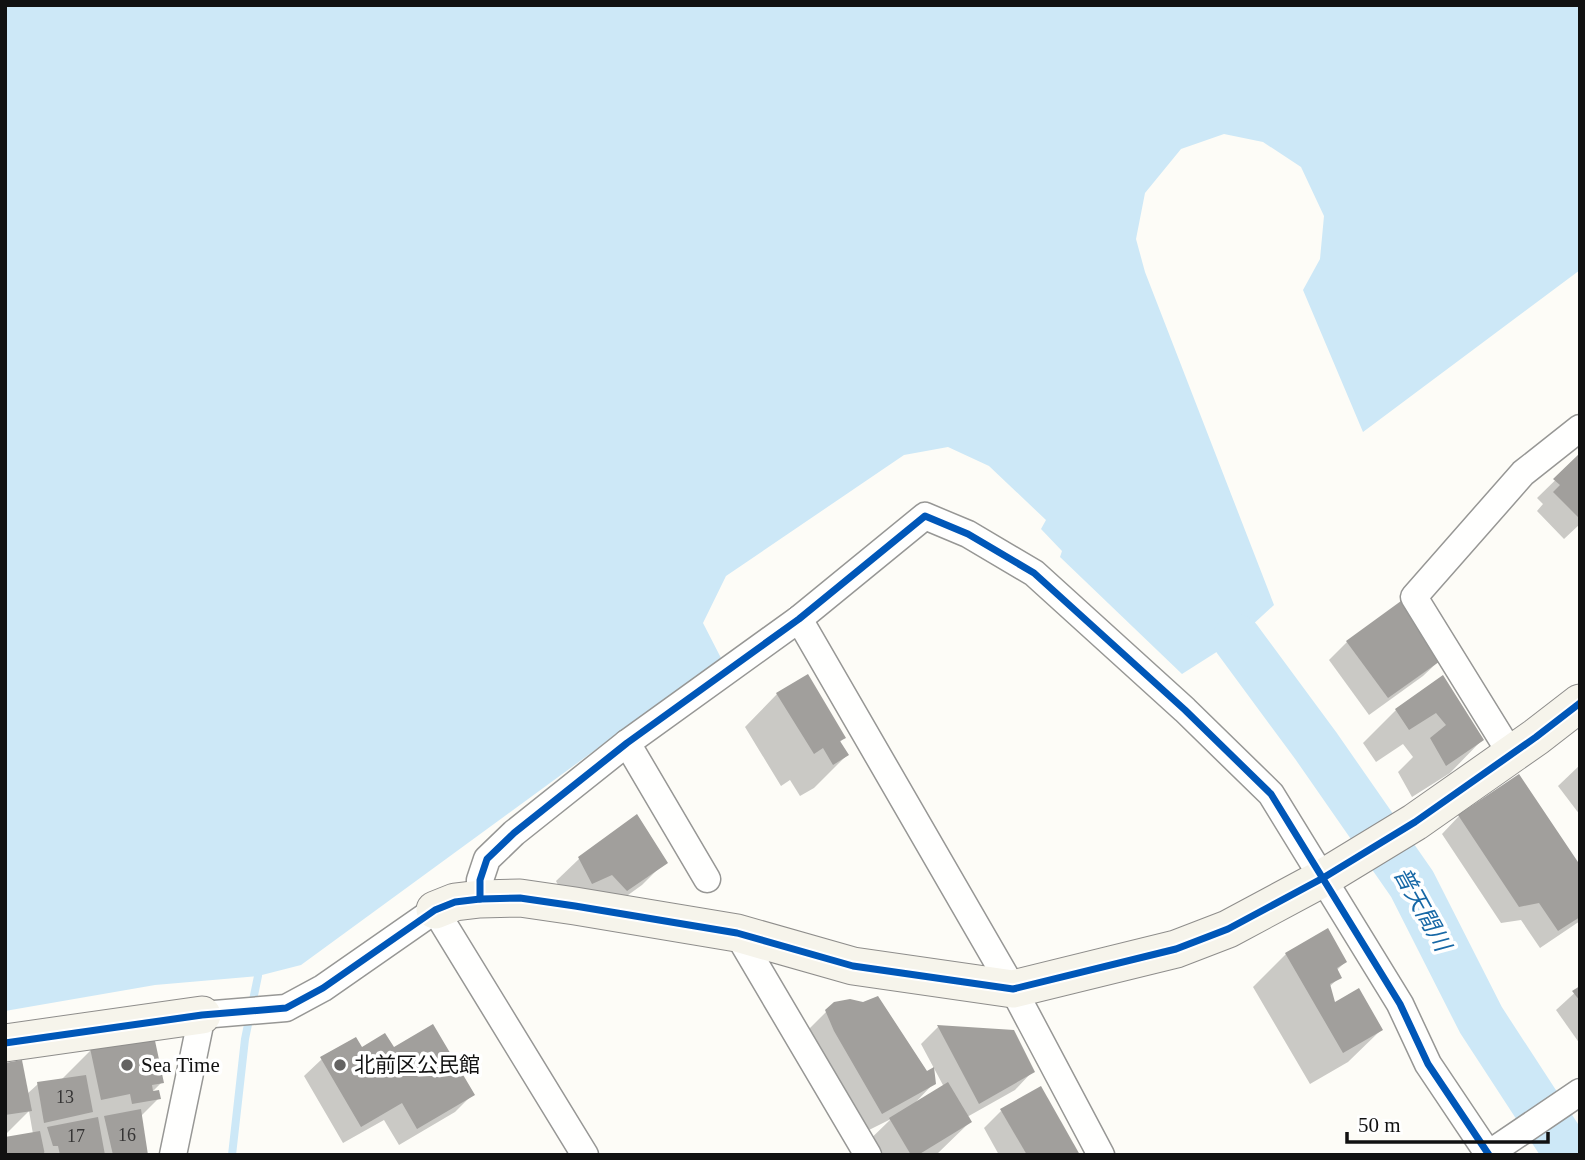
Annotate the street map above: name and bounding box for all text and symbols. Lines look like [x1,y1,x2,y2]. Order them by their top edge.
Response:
water label: 普天間川 [1389,863,1457,958]
place label: Sea Time [141,1053,220,1077]
place label: 北前区公民館 [354,1053,480,1077]
marker: Sea Time [119,1057,135,1073]
marker: 北前区公民館 [332,1057,348,1073]
house number: 13 [56,1087,74,1107]
scale bar [1347,1100,1548,1144]
text: 50 m [1358,1113,1401,1137]
house number: 16 [118,1125,136,1145]
house number: 17 [67,1126,85,1146]

